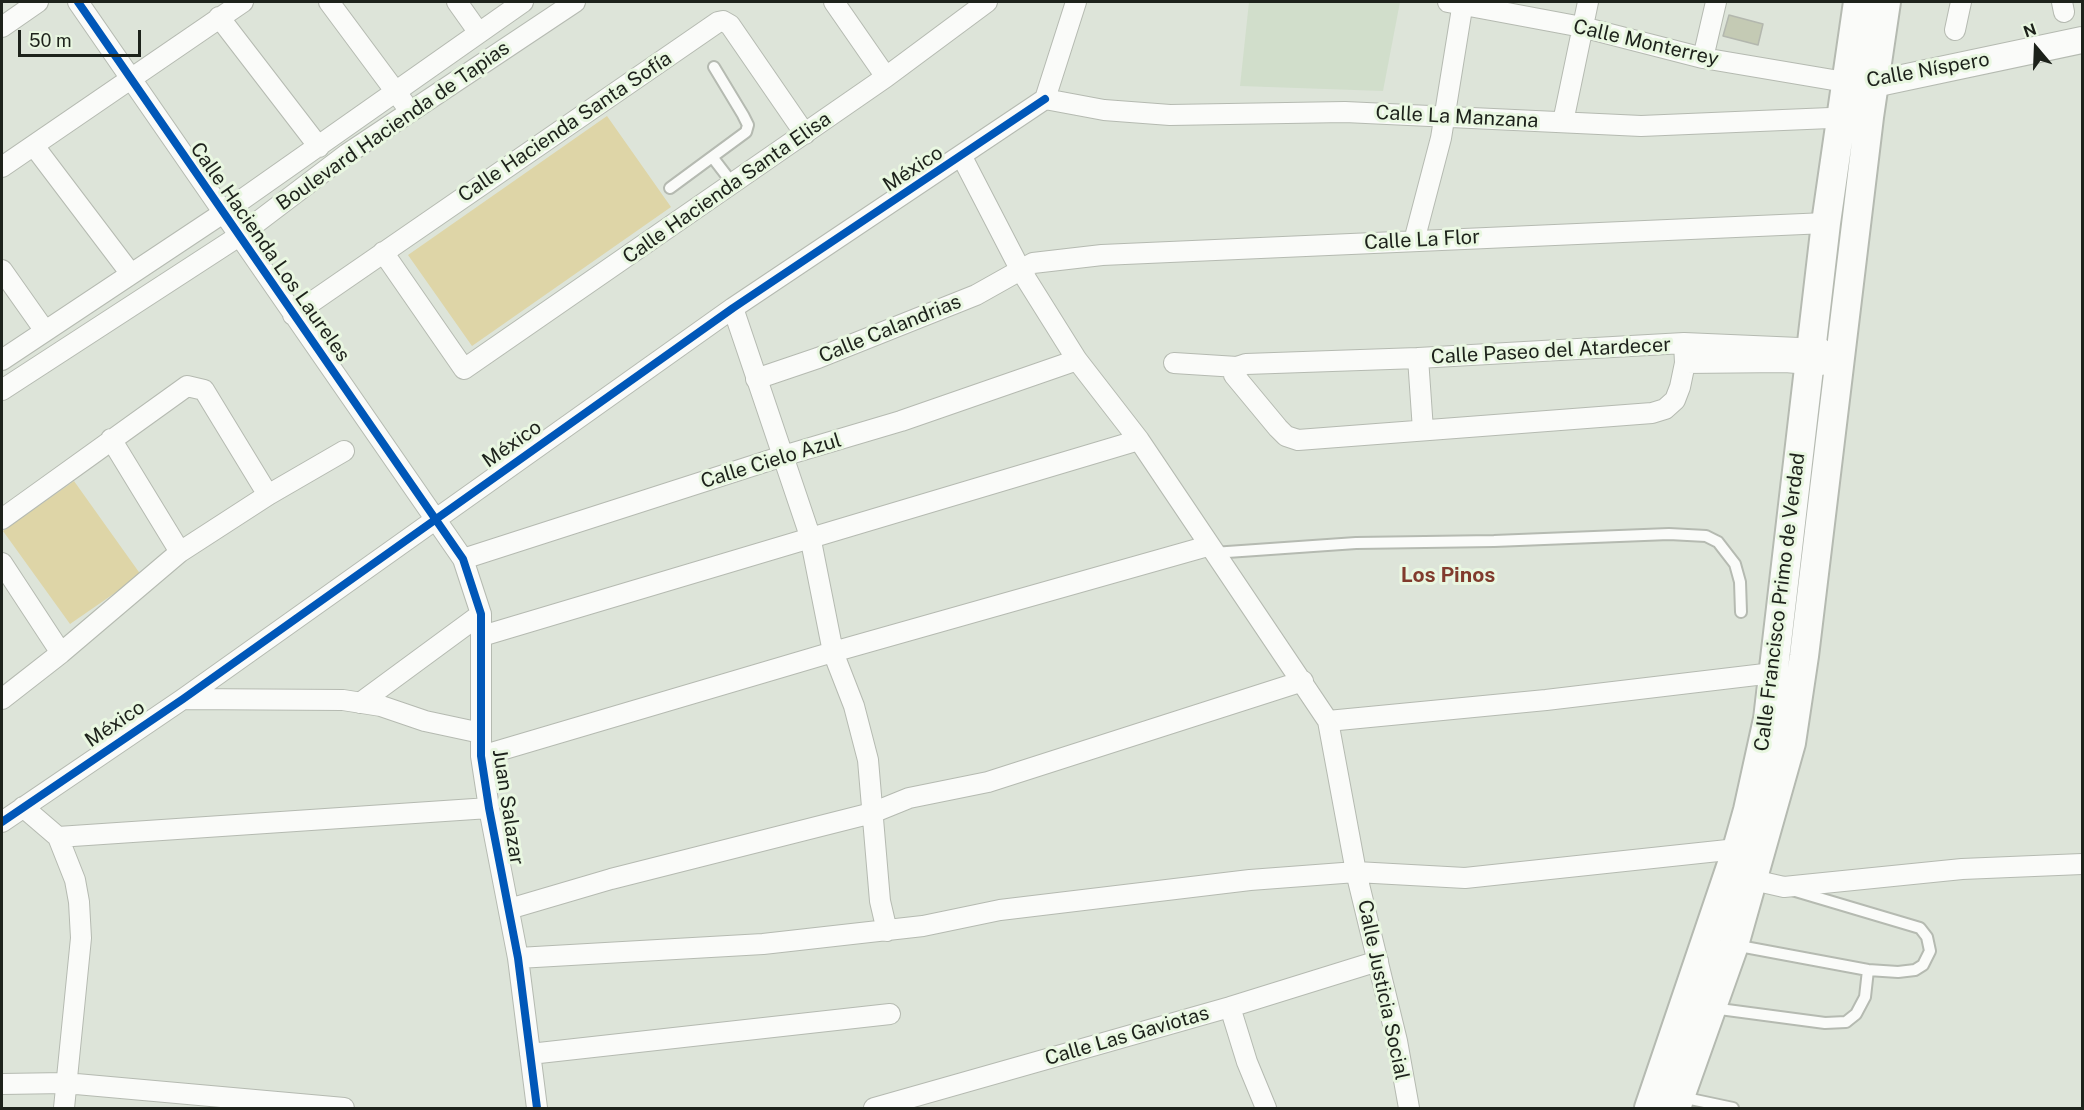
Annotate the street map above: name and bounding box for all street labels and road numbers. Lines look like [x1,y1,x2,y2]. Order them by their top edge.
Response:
street label: Calle Monterrey [1571,15,1721,71]
street label: Boulevard Hacienda de Tapias [272,36,514,216]
street label: Calle Hacienda Santa Sofía [454,47,676,207]
street label: Calle Níspero [1865,47,1991,93]
street label: Calle La Manzana [1375,101,1539,133]
street label: Calle Hacienda Santa Elisa [618,107,836,269]
street label: Calle Hacienda Los Laureles [185,138,355,366]
street label: México [879,141,947,197]
street label: Calle La Flor [1363,225,1481,255]
street label: Calle Calandrias [815,290,965,368]
street label: Calle Paseo del Atardecer [1430,333,1672,369]
street label: México [478,415,546,473]
street label: Calle Cielo Azul [698,428,844,494]
street label: Calle Francisco Primo de Verdad [1750,451,1810,753]
street label: México [81,695,149,753]
street label: Juan Salazar [487,747,529,867]
street label: Calle Justicia Social [1352,898,1414,1082]
street label: Calle Las Gaviotas [1042,1001,1212,1071]

